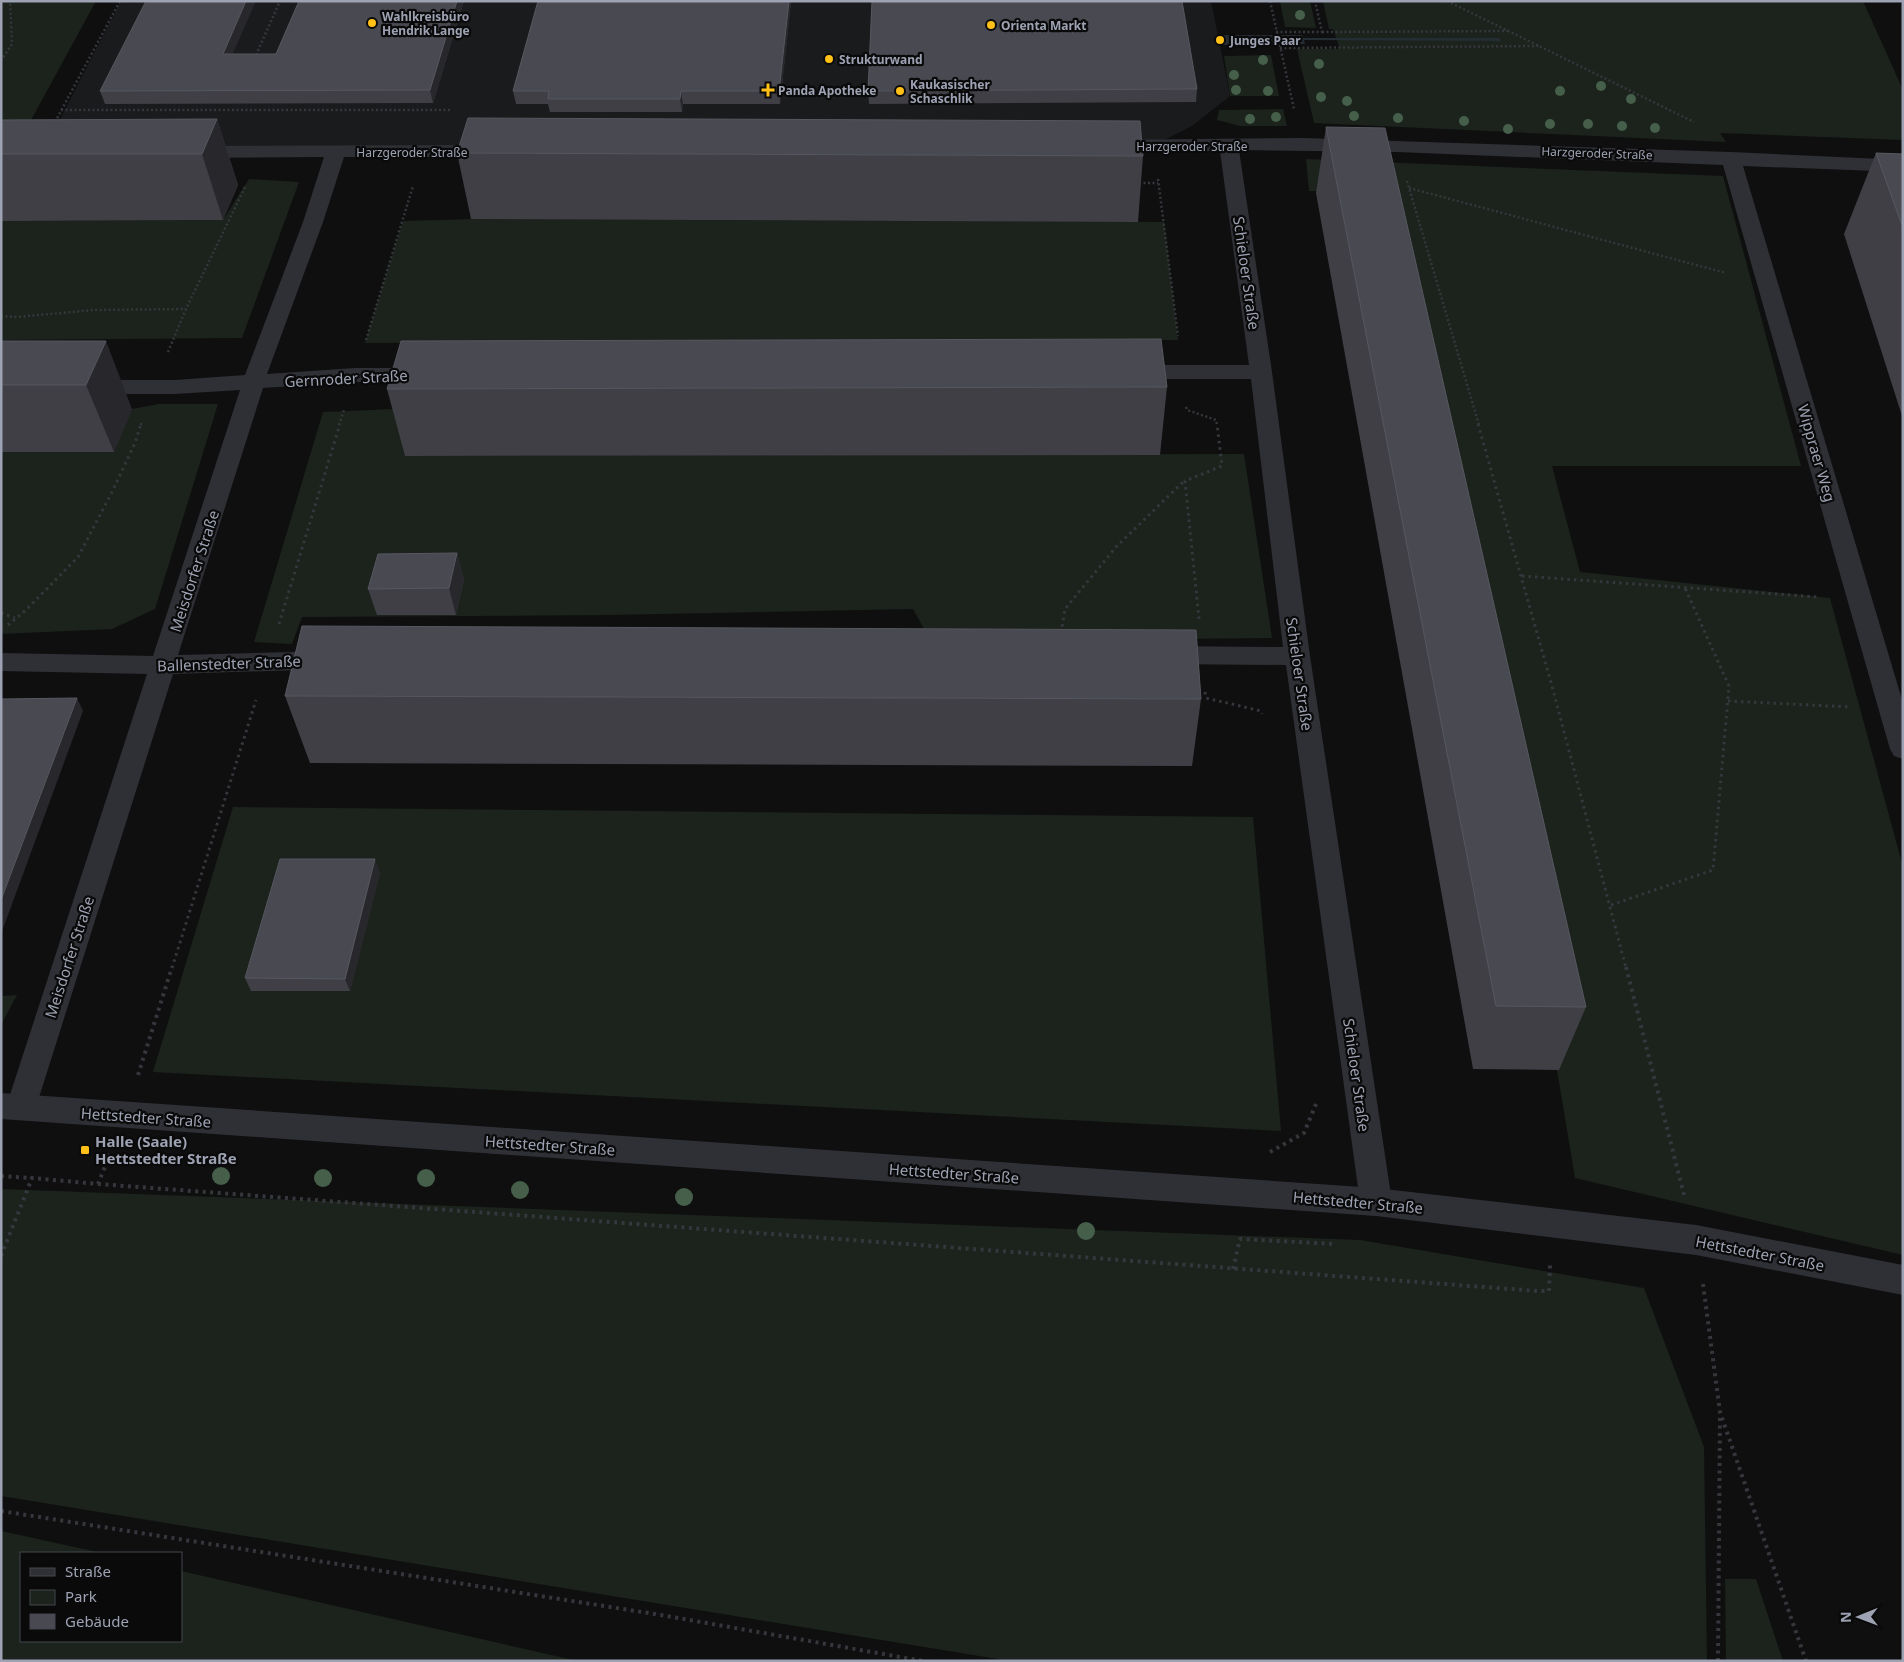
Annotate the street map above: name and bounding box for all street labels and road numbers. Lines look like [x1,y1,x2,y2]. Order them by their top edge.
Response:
street label: Harzgeroder Straße [1136,138,1248,155]
street label: Harzgeroder Straße [1541,143,1653,163]
street label: Harzgeroder Straße [356,144,468,161]
street label: Schieloer Straße [1229,215,1265,331]
street label: Gernroder Straße [284,365,408,391]
street label: Wippraer Weg [1794,402,1840,504]
street label: Meisdorfer Straße [165,507,223,635]
street label: Schieloer Straße [1282,616,1318,732]
street label: Ballenstedter Straße [157,650,301,676]
street label: Meisdorfer Straße [40,893,98,1021]
street label: Schieloer Straße [1339,1017,1375,1133]
street label: Hettstedter Straße [80,1102,212,1132]
street label: Hettstedter Straße [484,1130,616,1160]
street label: Hettstedter Straße [888,1158,1020,1188]
street label: Hettstedter Straße [1292,1186,1424,1218]
street label: Hettstedter Straße [1694,1231,1826,1275]

